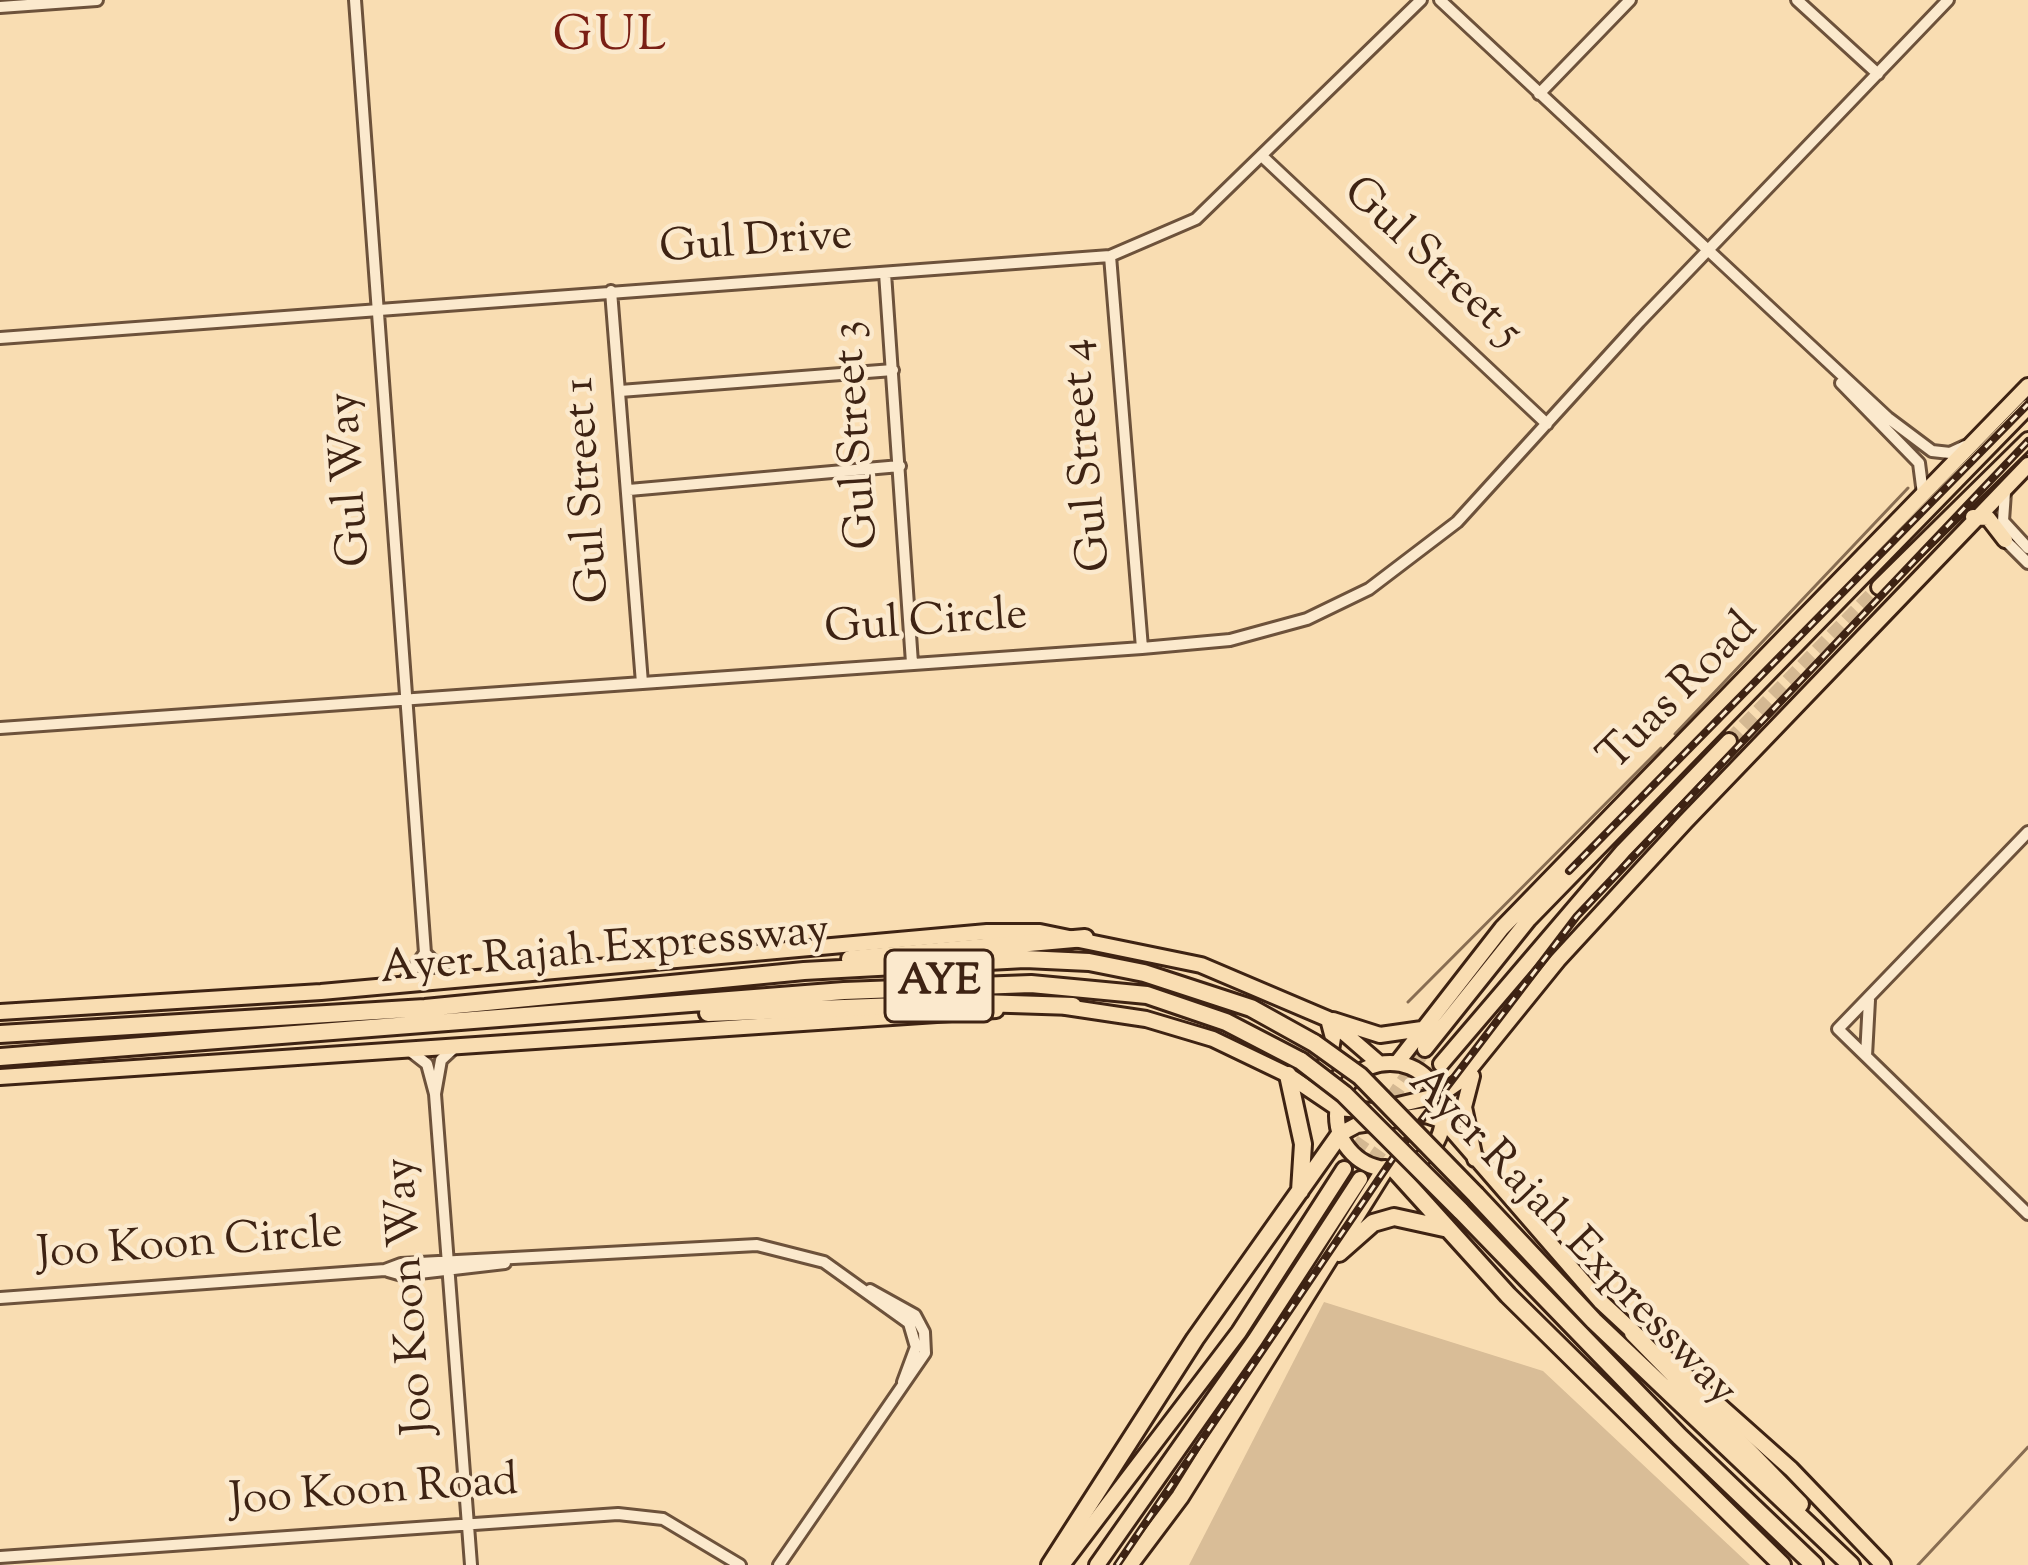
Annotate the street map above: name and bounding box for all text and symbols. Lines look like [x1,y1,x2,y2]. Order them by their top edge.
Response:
district label: GUL [553,12,669,70]
street label: Gul Street 5 [1329,168,1531,362]
street label: Gul Drive [658,212,854,280]
street label: Gul Street 3 [825,319,895,551]
street label: Gul Street 4 [1053,336,1127,574]
street label: Gul Street 1 [556,375,626,605]
street label: Gul Way [321,390,387,568]
street label: Gul Circle [823,592,1029,660]
street label: Tuas Road [1590,604,1772,786]
street label: Ayer Rajah Expressway [378,907,832,1001]
road number: AYE [885,950,993,1022]
street label: Ayer Rajah Expressway [1394,1058,1746,1420]
street label: Joo Koon Way [377,1156,451,1436]
street label: Joo Koon Circle [35,1210,345,1286]
street label: Joo Koon Road [228,1458,520,1532]

